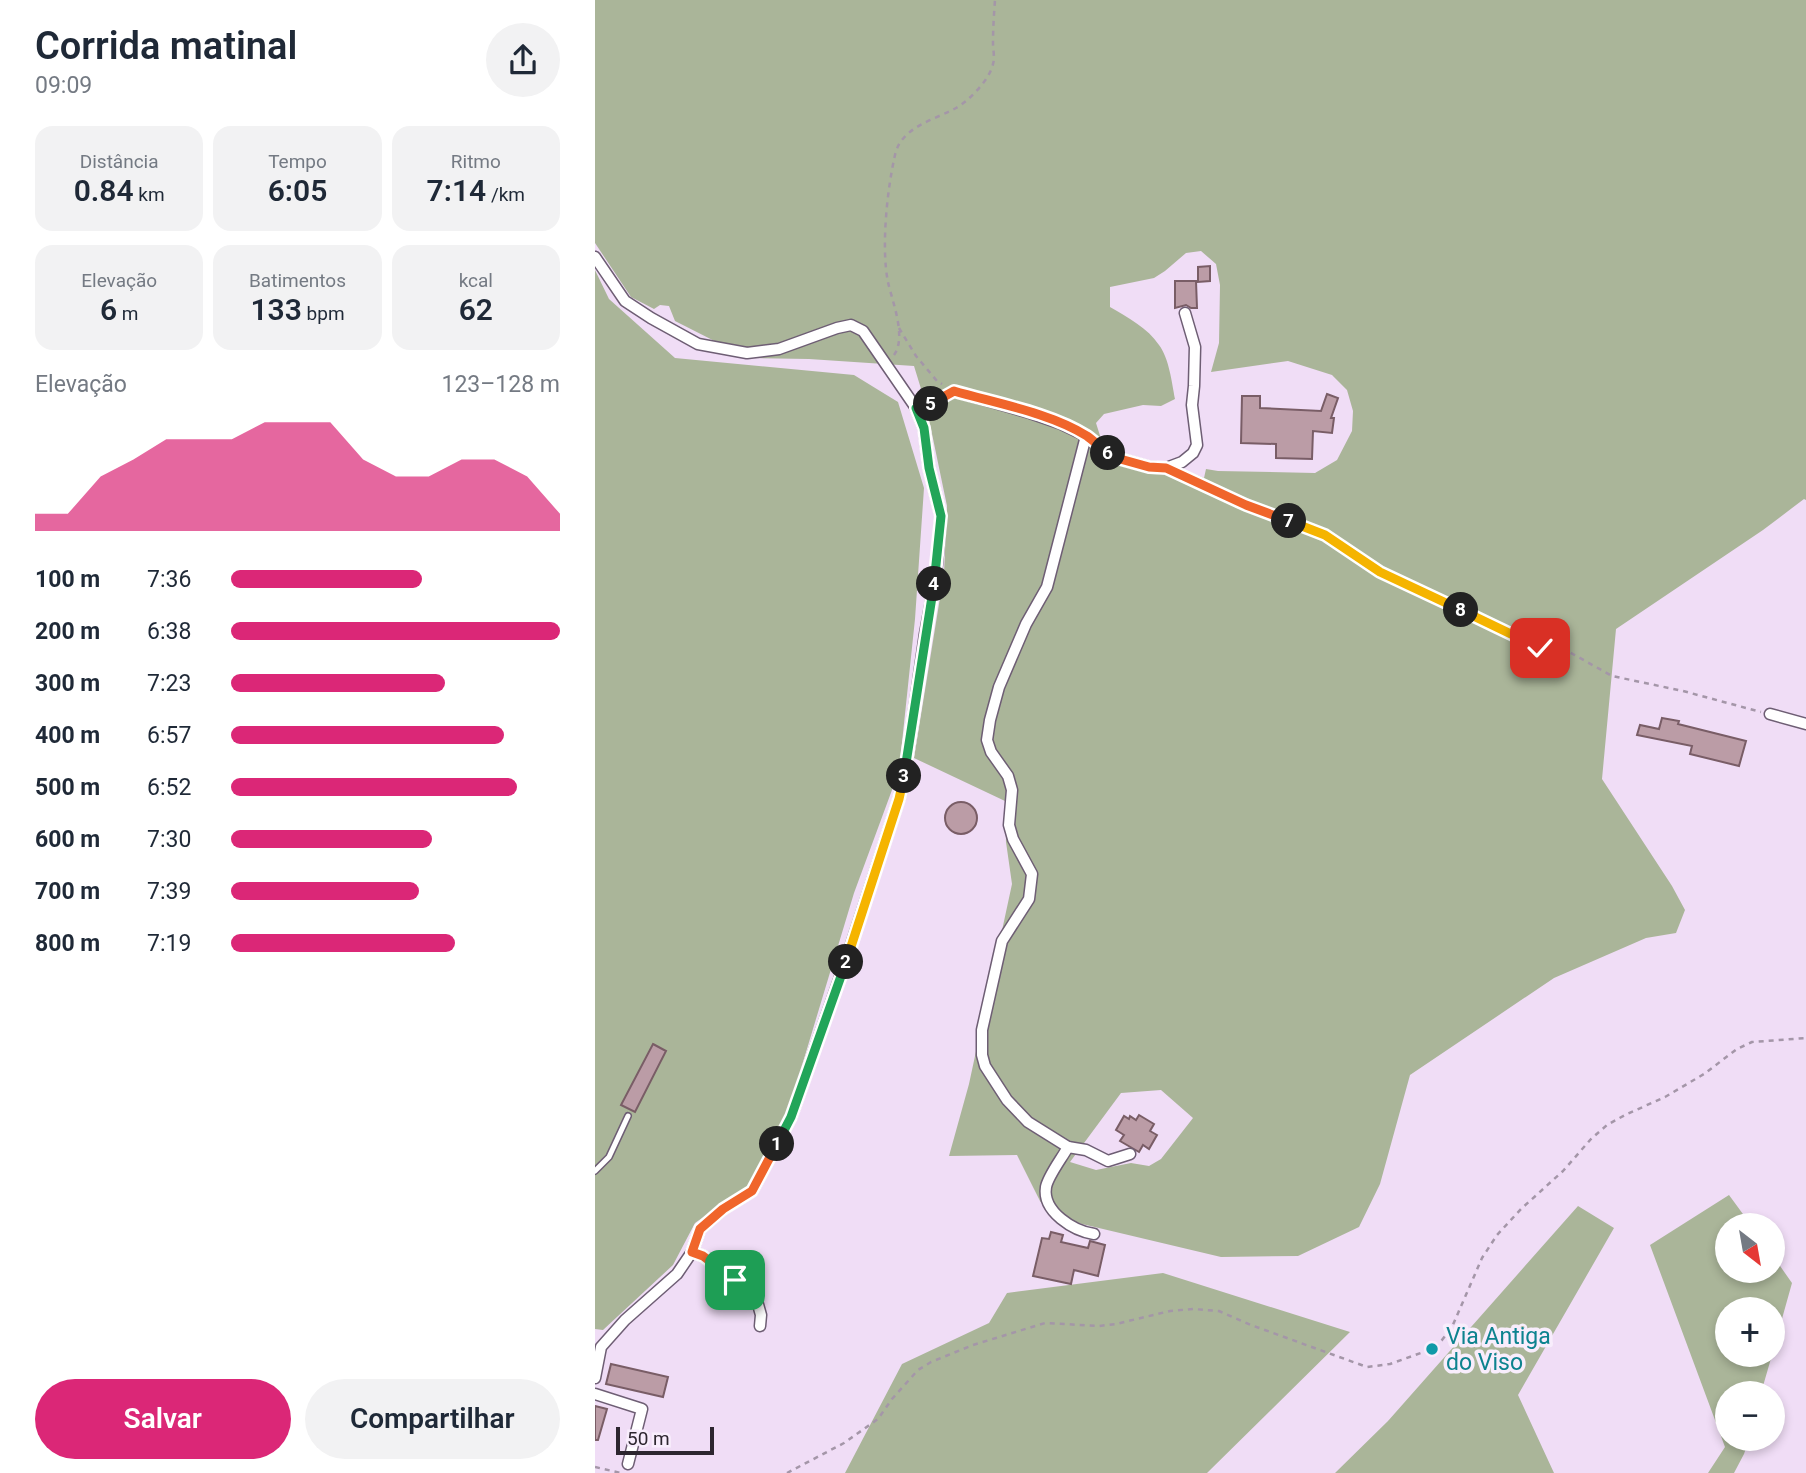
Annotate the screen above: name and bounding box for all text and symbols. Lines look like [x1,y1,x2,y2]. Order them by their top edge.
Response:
button: share [486,23,560,97]
text: Corrida matinal [35,24,297,68]
text: 09:09 [35,72,92,99]
text: Distância [80,150,159,173]
text: Tempo [268,150,327,173]
text: Ritmo [451,150,501,173]
text: 0.84 [74,173,134,208]
text: 6:05 [268,173,327,208]
text: 7:14 [427,173,486,208]
text: km [134,183,165,206]
text: /km [486,183,525,206]
text: Elevação [81,269,157,292]
text: Batimentos [249,269,346,292]
text: kcal [459,269,493,292]
text: 6 [100,292,117,327]
text: 133 [250,292,302,327]
text: 62 [459,292,493,327]
text: m [117,302,138,325]
text: bpm [302,302,345,325]
text: Elevação [35,371,127,398]
text: 123–128 m [441,371,560,398]
pin: 5 [913,386,949,422]
text: 5 [925,392,936,415]
pin: 6 [1091,435,1125,470]
text: 6 [1102,441,1113,464]
pin: 7 [1271,504,1307,538]
text: 7 [1283,509,1294,532]
text: 100 m [35,566,100,593]
text: 7:36 [147,566,191,593]
pin: 4 [917,566,951,602]
text: 4 [928,572,939,595]
pin: 8 [1443,592,1479,628]
text: 8 [1455,598,1466,621]
text: 200 m [35,618,100,645]
text: 6:38 [147,618,191,645]
pin [1510,618,1570,678]
icon: check [1521,629,1559,667]
text: 300 m [35,670,100,697]
text: 7:23 [147,670,191,697]
text: 400 m [35,722,100,749]
text: 6:57 [147,722,191,749]
pin: 3 [887,758,921,794]
text: 3 [898,764,909,787]
text: 500 m [35,774,100,801]
text: 6:52 [147,774,191,801]
text: 600 m [35,826,100,853]
text: 7:30 [147,826,191,853]
text: 700 m [35,878,100,905]
text: 7:39 [147,878,191,905]
text: 800 m [35,930,100,957]
text: 7:19 [147,930,191,957]
pin: 2 [828,944,863,979]
text: 2 [840,950,851,973]
pin: 1 [759,1126,795,1162]
text: 1 [771,1132,782,1155]
north arrow [1715,1213,1785,1283]
map controls [1715,1213,1785,1451]
pin [705,1250,765,1310]
icon: arrive [716,1261,754,1299]
button: + [1715,1297,1785,1367]
place label: Via Antiga do Viso [1446,1323,1551,1376]
marker: Via Antiga do Viso [1424,1341,1440,1357]
button: Salvar [35,1379,291,1459]
button: Compartilhar [305,1379,560,1459]
button: − [1715,1381,1785,1451]
scale bar [616,1424,714,1456]
text: 50 m [627,1427,670,1450]

